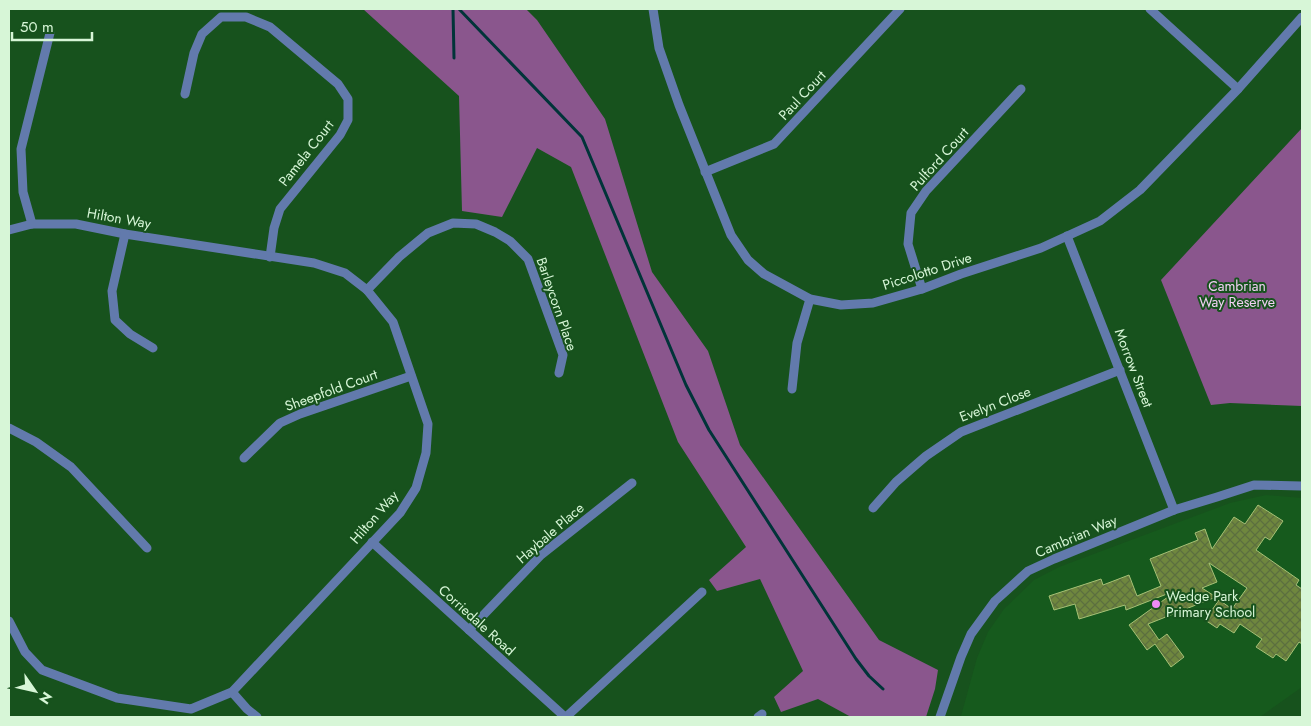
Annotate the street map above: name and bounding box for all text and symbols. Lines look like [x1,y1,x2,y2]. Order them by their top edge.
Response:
scale bar [12,10,92,42]
text: 50 m [20,16,54,38]
street label: Paul Court [774,65,831,124]
street label: Pamela Court [274,115,339,190]
street label: Pulford Court [905,122,973,195]
street label: Hilton Way [85,203,153,234]
street label: Piccolotto Drive [880,247,974,295]
street label: Barleycorn Place [532,255,582,353]
park label: Cambrian Way Reserve [1199,276,1275,312]
street label: Morrow Street [1110,326,1158,411]
street label: Sheepfold Court [282,364,381,416]
street label: Evelyn Close [956,381,1034,427]
street label: Hilton Way [345,485,403,548]
street label: Haybale Place [512,498,588,568]
street label: Cambrian Way [1032,509,1121,562]
street label: Corriedale Road [434,580,520,660]
place label: Wedge Park Primary School [1166,586,1255,622]
marker: Wedge Park Primary School [1150,598,1162,610]
north arrow [10,666,60,716]
text: N [34,688,57,708]

